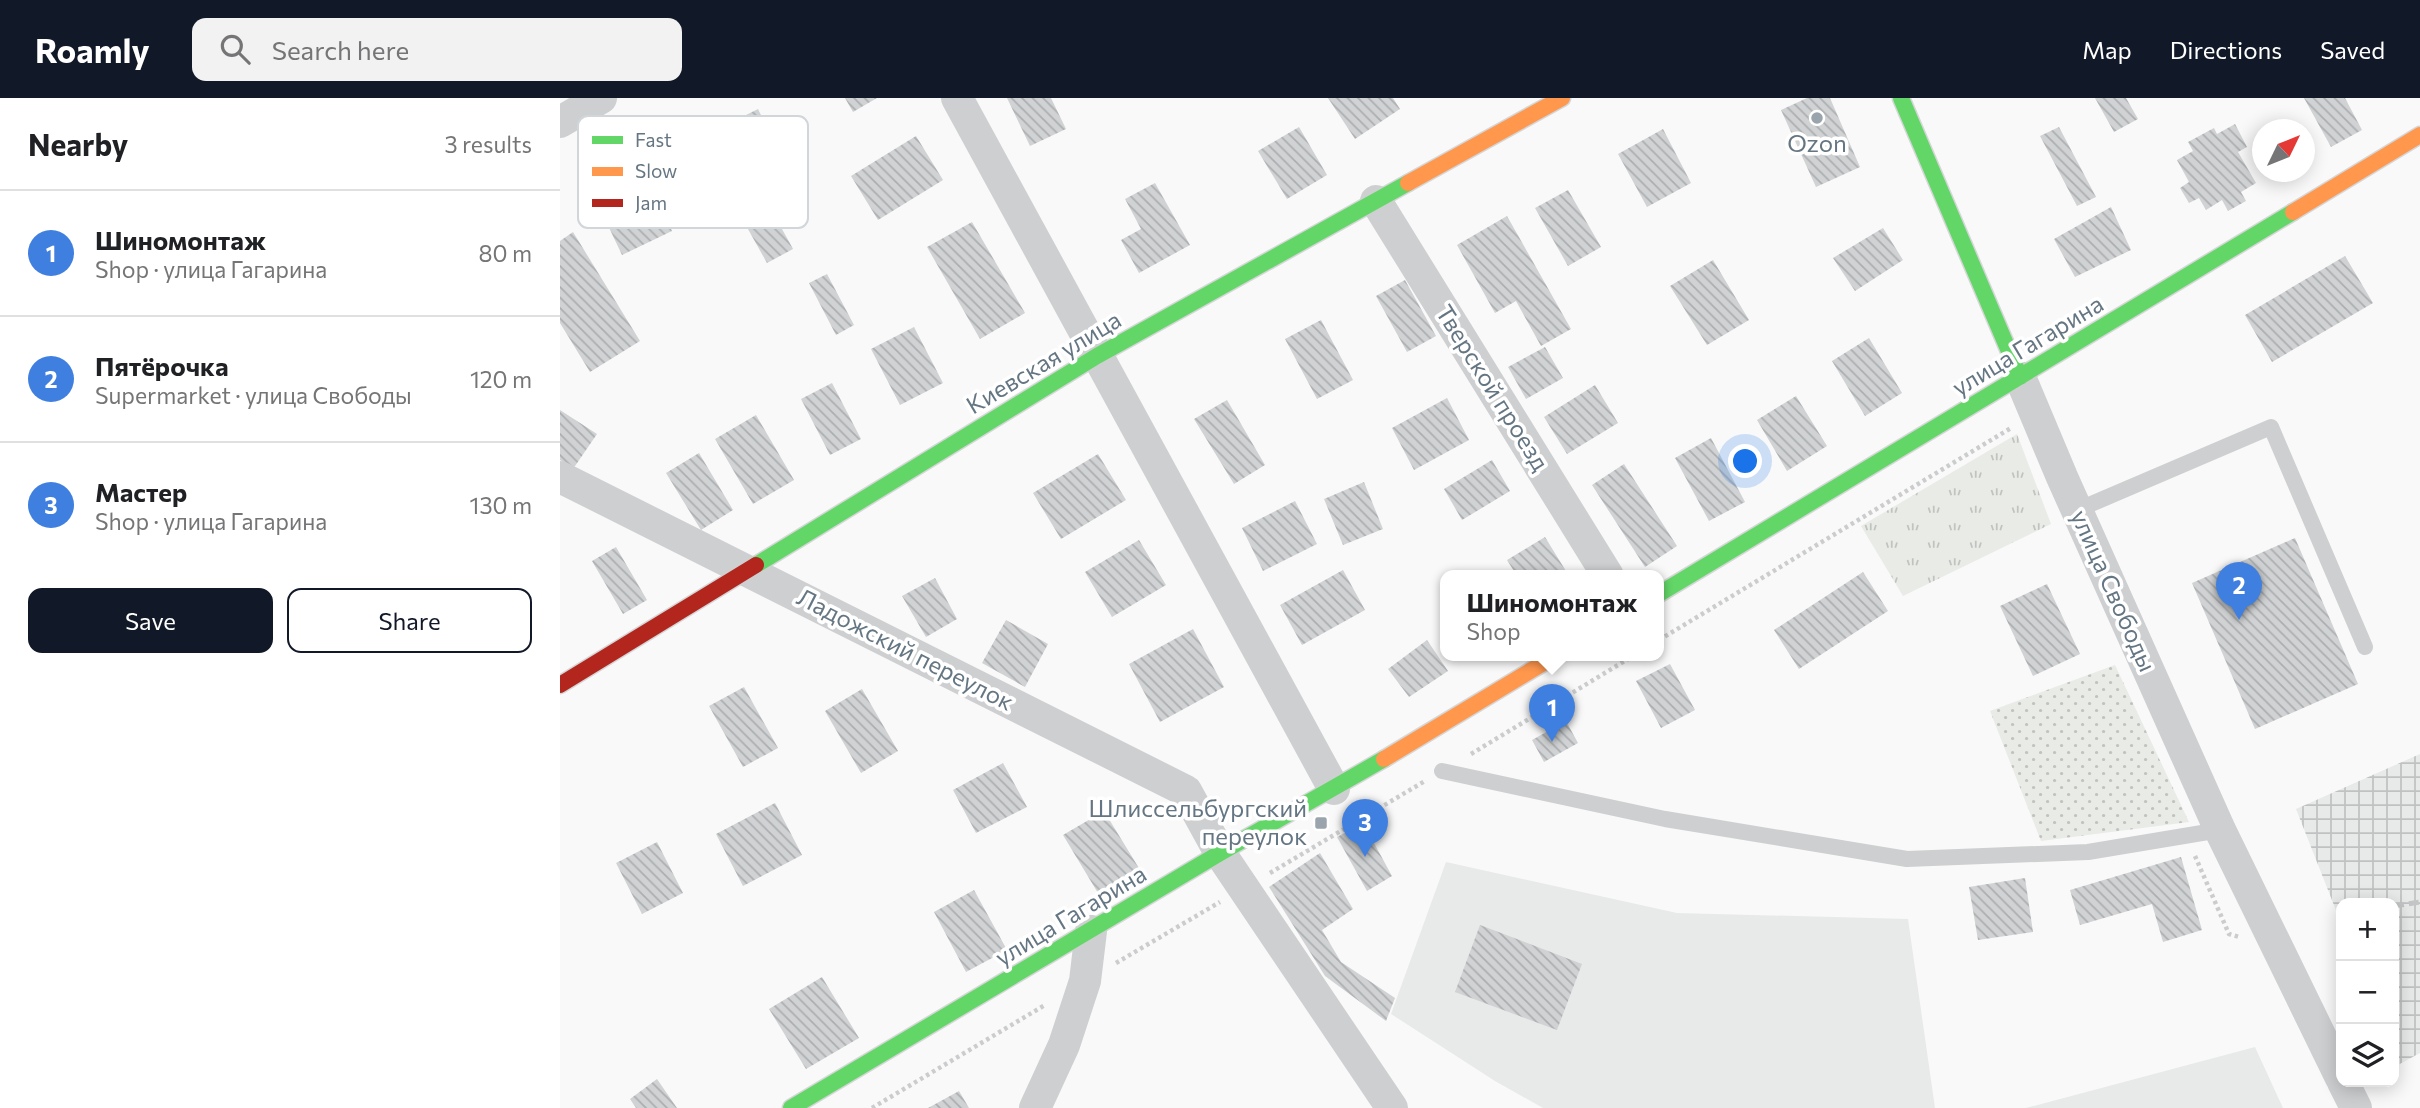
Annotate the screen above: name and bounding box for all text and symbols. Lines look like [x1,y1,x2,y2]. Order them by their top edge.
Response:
search box [192,18,682,81]
text: Roamly [35,29,150,70]
icon: search [216,30,254,68]
text: Search here [272,34,409,65]
text: Map [2082,35,2132,64]
text: Directions [2170,35,2282,64]
text: Saved [2320,35,2385,64]
marker: Ozon [1809,110,1825,126]
legend [578,116,808,228]
north arrow [2252,119,2315,182]
text: Nearby [28,125,128,162]
text: Fast [635,128,672,151]
place label: Ozon [1787,128,1847,157]
text: 3 results [445,130,532,158]
text: Slow [635,159,677,182]
text: Jam [635,191,667,214]
text: Шиномонтаж [95,224,266,255]
text: 1 [46,239,56,267]
text: 80 m [479,239,532,267]
text: Shop · улица Гагарина [95,255,327,283]
street label: улица Гагарина [1946,288,2108,401]
street label: Тверской проезд [1431,299,1556,475]
street label: Киевская улица [961,304,1126,419]
text: Пятёрочка [95,350,228,381]
text: 2 [44,365,58,393]
text: 120 m [470,365,532,393]
text: Supermarket · улица Свободы [95,381,412,409]
your location [1728,444,1762,478]
text: Мастер [95,476,187,507]
text: 3 [44,491,58,519]
text: 130 m [470,491,532,519]
street label: улица Свободы [2066,505,2163,676]
text: Shop · улица Гагарина [95,507,327,535]
pin: 2 [2216,562,2262,620]
popup [1440,570,1664,661]
street label: Ладожский переулок [793,581,1019,716]
text: Шиномонтаж [1467,586,1637,617]
button: Save [28,588,273,653]
button: Share [287,588,532,653]
text: Shop [1467,617,1521,645]
pin: 1 [1529,684,1575,742]
place label: Шлиссельбургский переулок [1089,793,1307,850]
pin: 3 [1342,799,1388,857]
marker: Шлиссельбургский переулок [1313,815,1329,831]
street label: улица Гагарина [989,858,1151,971]
map controls [2336,898,2399,1087]
button: + [2336,898,2399,961]
button: − [2336,961,2399,1024]
button: layers [2336,1024,2399,1087]

